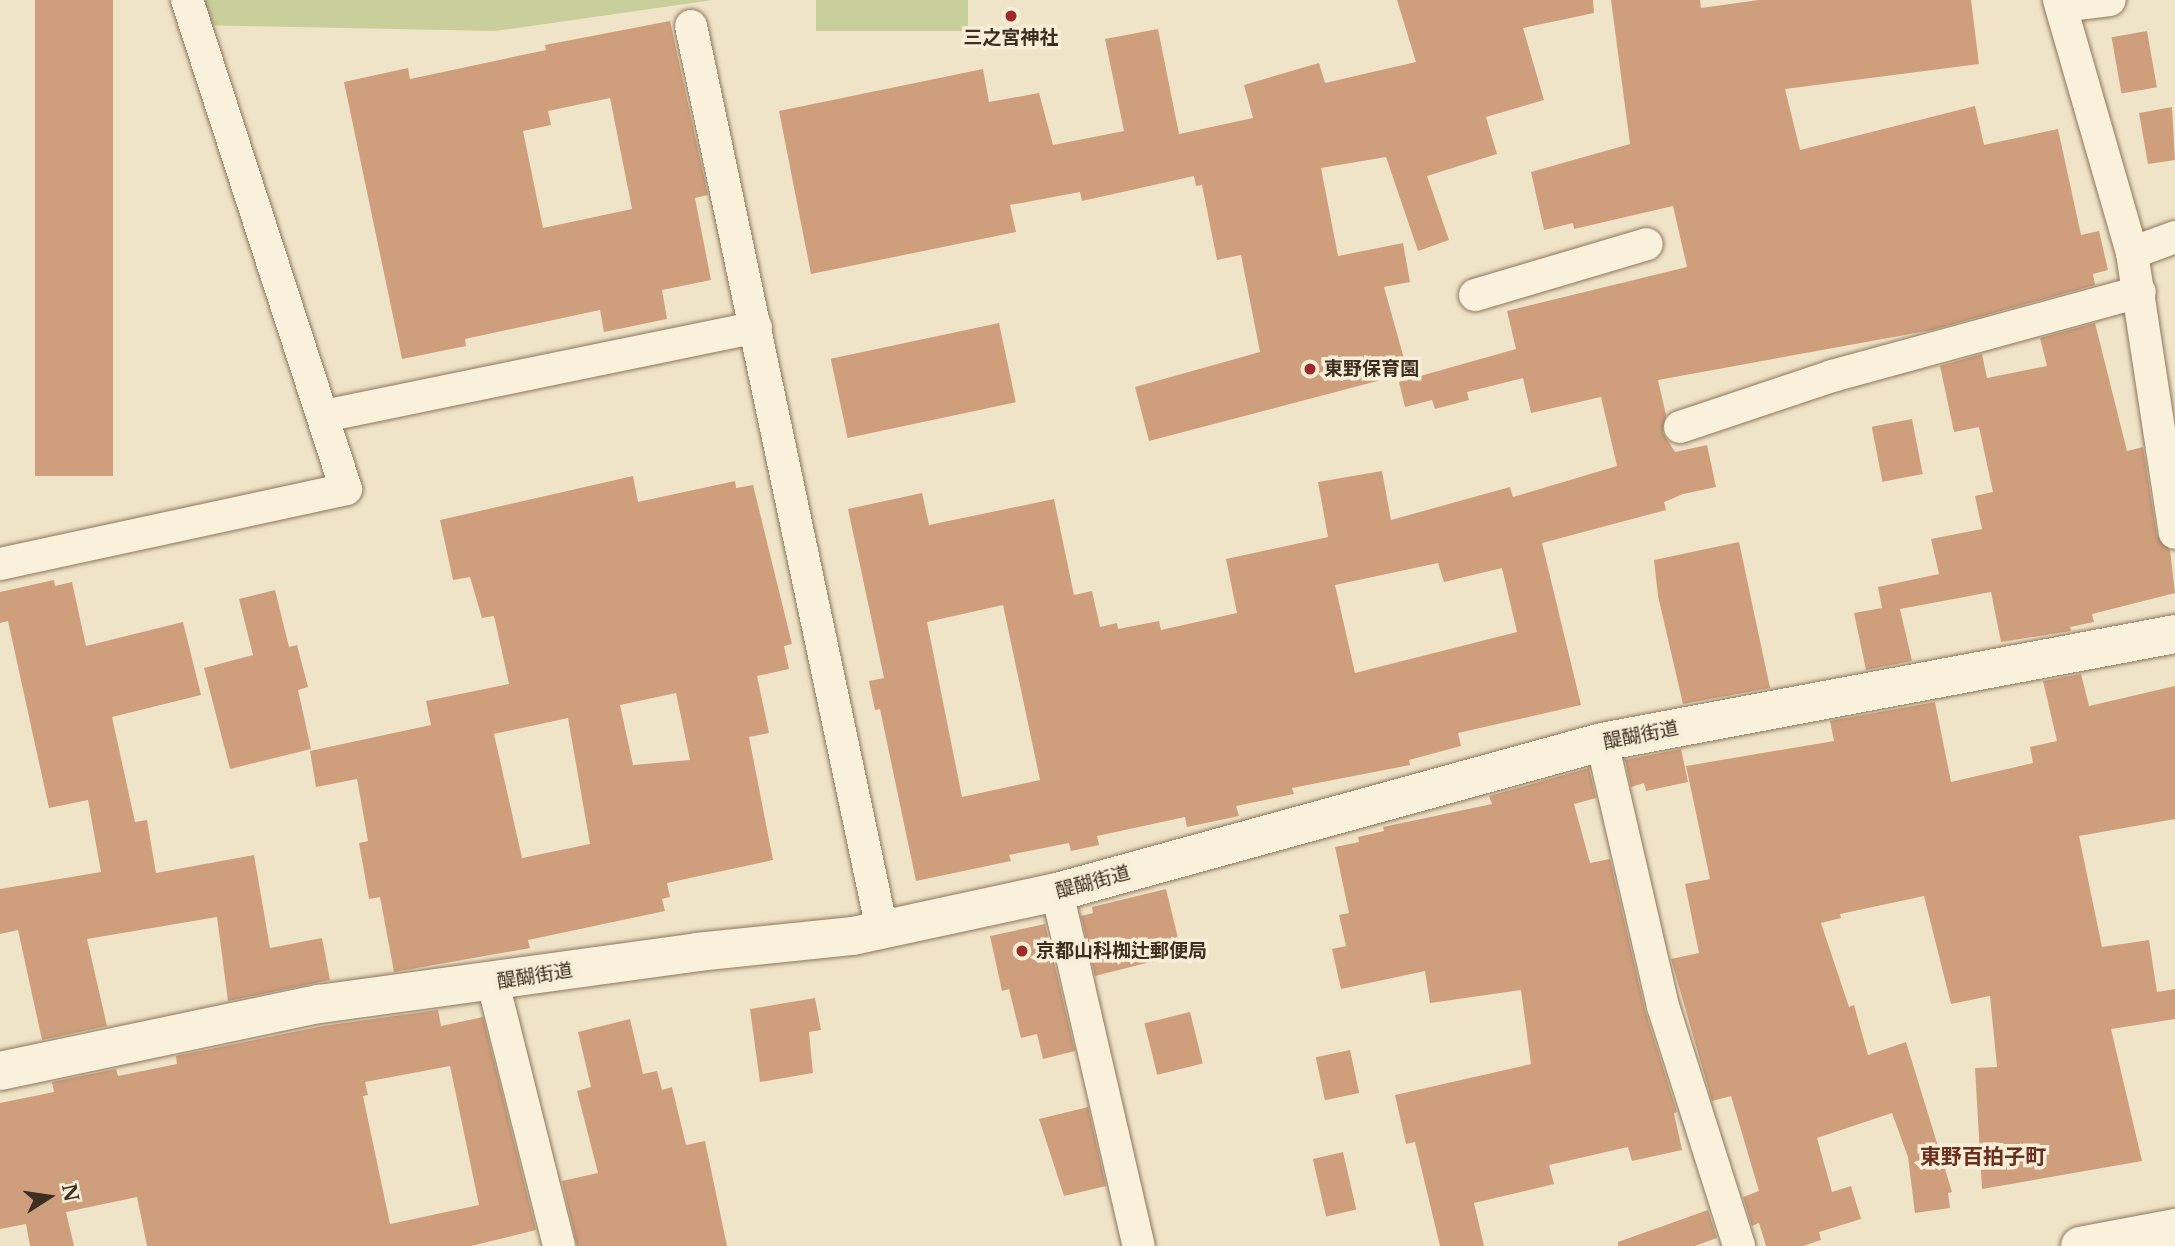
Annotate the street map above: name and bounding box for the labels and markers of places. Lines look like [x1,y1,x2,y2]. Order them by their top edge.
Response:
marker: 三之宮神社 [1003,8,1019,24]
place label: 三之宮神社 [964,27,1058,49]
place label: 東野保育園 [1324,358,1419,380]
marker: 東野保育園 [1302,361,1318,377]
place label: 京都山科椥辻郵便局 [1036,940,1207,962]
marker: 京都山科椥辻郵便局 [1014,943,1030,959]

